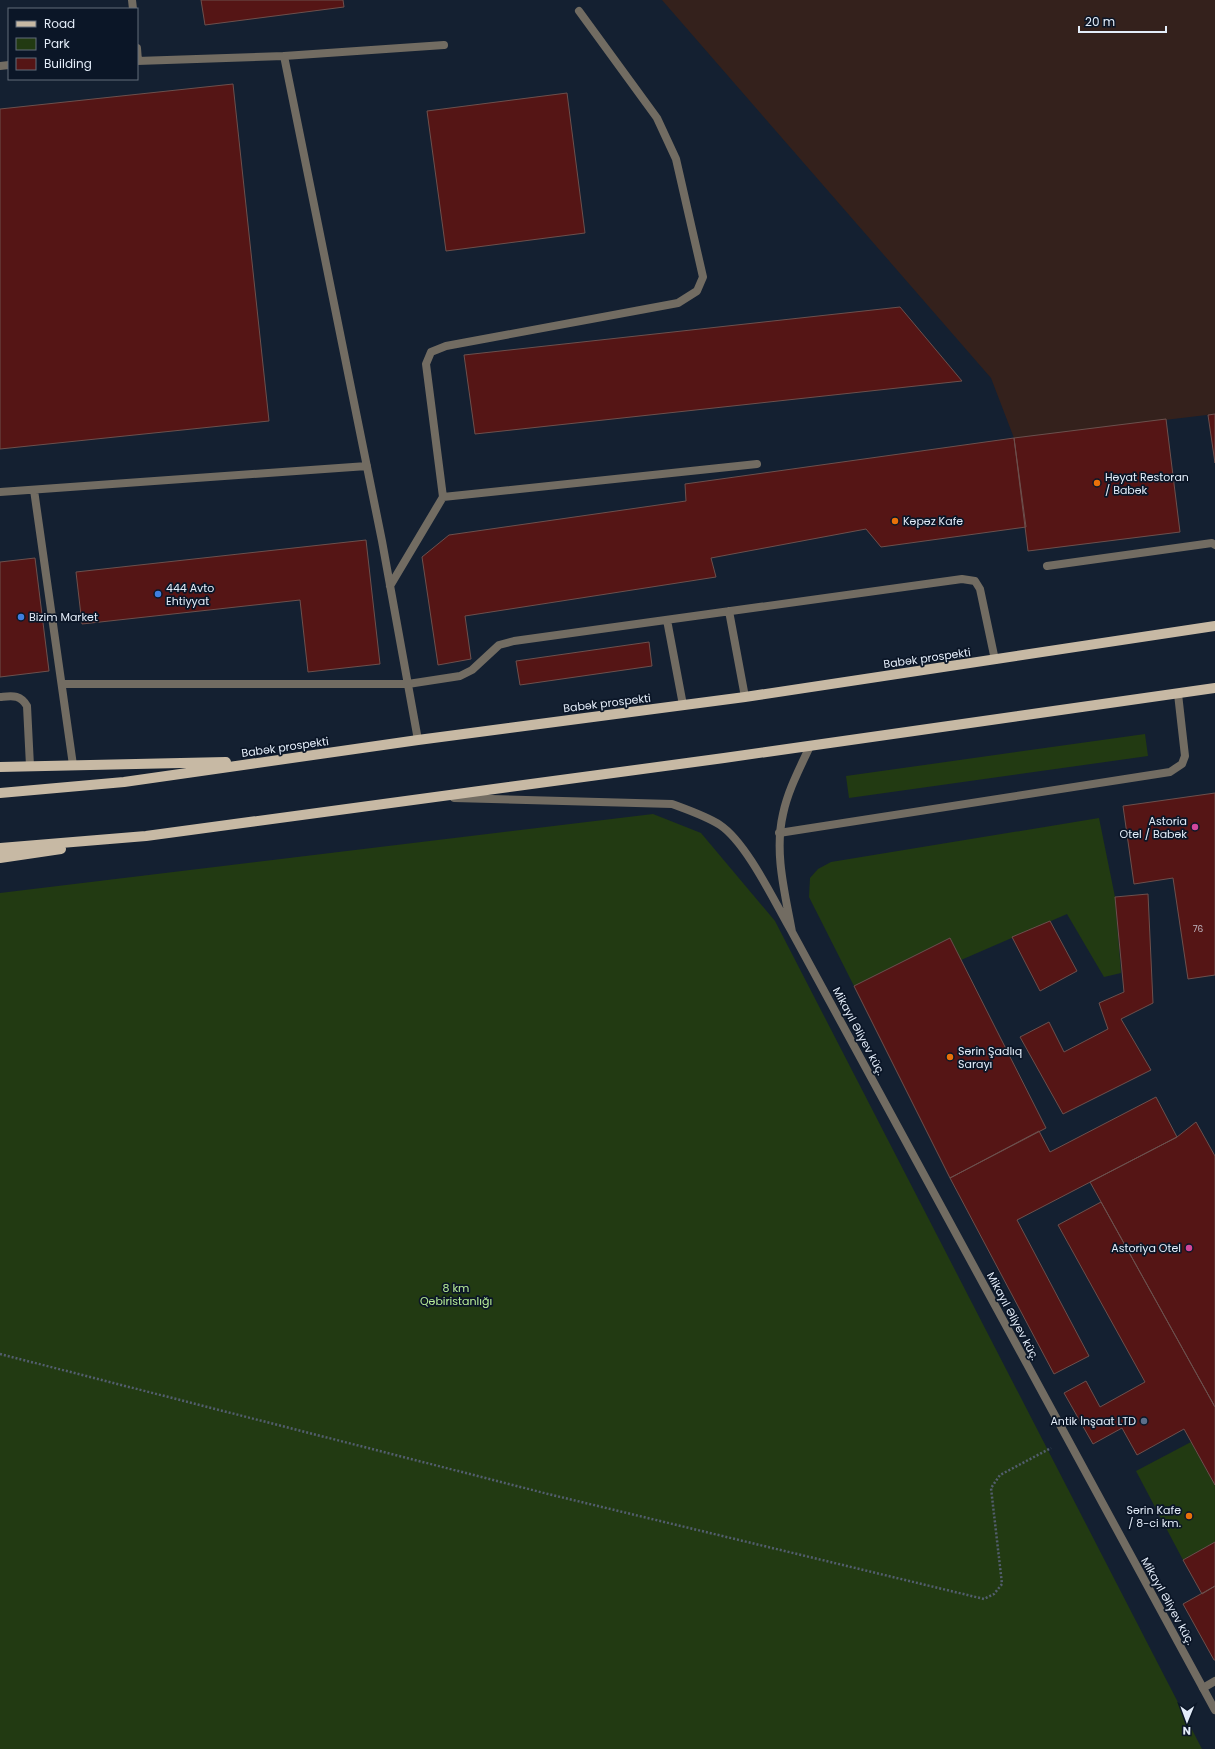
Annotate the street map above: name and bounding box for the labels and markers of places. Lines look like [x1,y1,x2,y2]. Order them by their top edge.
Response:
place label: Həyat Restoran / Babək [1105,469,1189,498]
marker: Həyat Restoran / Babək [1092,478,1102,488]
place label: Kəpəz Kafe [903,513,963,529]
marker: Kəpəz Kafe [890,516,900,526]
place label: 444 Avto Ehtiyyat [166,580,214,609]
marker: 444 Avto Ehtiyyat [153,589,163,599]
place label: Bizim Market [29,609,98,625]
marker: Bizim Market [16,612,26,622]
place label: Astoria Otel / Babək [1120,813,1187,842]
marker: Astoria Otel / Babək [1190,822,1200,832]
place label: Sərin Şadlıq Sarayı [958,1043,1022,1072]
marker: Sərin Şadlıq Sarayı [945,1052,955,1062]
place label: Astoriya Otel [1111,1240,1181,1256]
marker: Astoriya Otel [1184,1243,1194,1253]
place label: Antik İnşaat LTD [1050,1413,1136,1429]
marker: Antik İnşaat LTD [1139,1416,1149,1426]
place label: Sərin Kafe / 8-ci km. [1126,1502,1181,1531]
marker: Sərin Kafe / 8-ci km. [1184,1511,1194,1521]

